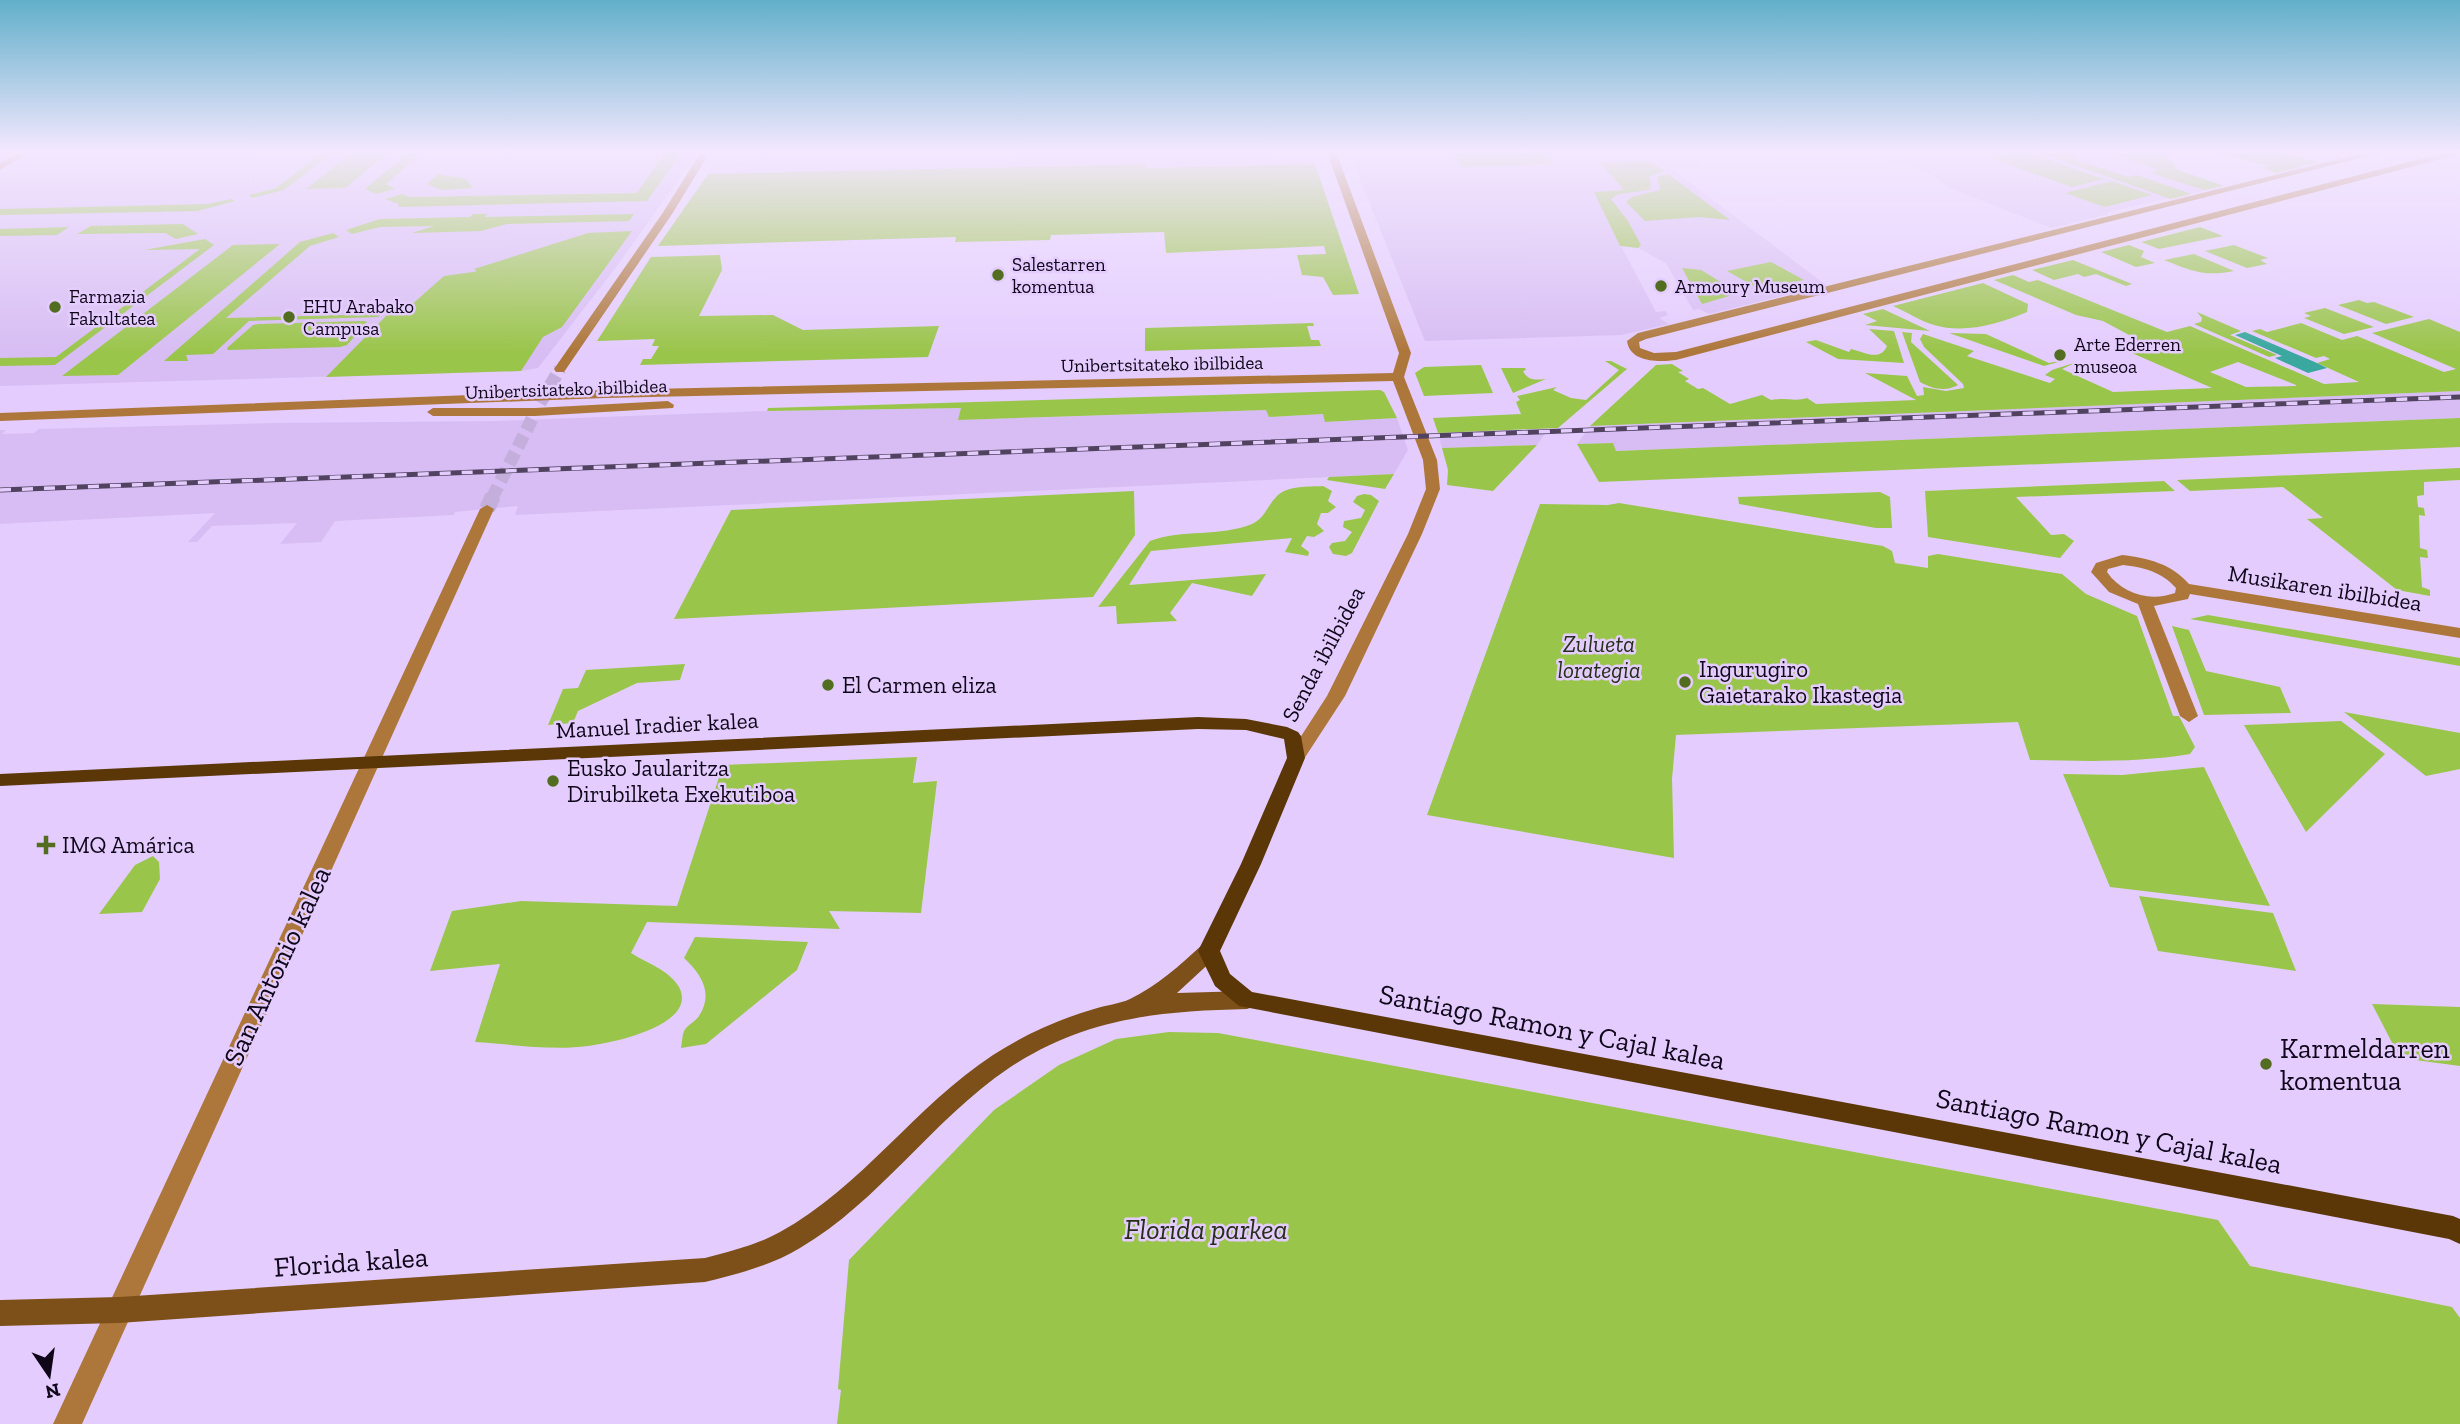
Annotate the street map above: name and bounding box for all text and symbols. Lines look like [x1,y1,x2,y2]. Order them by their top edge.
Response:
place label: Salestarren komentua [1012,253,1106,298]
marker: Salestarren komentua [990,267,1006,283]
place label: Armoury Museum [1675,275,1826,298]
marker: Armoury Museum [1653,278,1669,294]
place label: Farmazia Fakultatea [69,285,156,330]
place label: EHU Arabako Campusa [303,295,414,340]
marker: Farmazia Fakultatea [47,299,63,315]
marker: EHU Arabako Campusa [281,309,297,325]
place label: Arte Ederren museoa [2074,333,2181,378]
marker: Arte Ederren museoa [2052,347,2068,363]
street label: Unibertsitateko ibilbidea [1060,351,1264,377]
street label: Unibertsitateko ibilbidea [464,374,668,404]
street label: Musikaren ibilbidea [2226,559,2424,617]
street label: Senda ibilbidea [1275,581,1371,727]
park label: Zulueta lorategia [1557,630,1641,684]
place label: Ingurugiro Gaietarako Ikastegia [1699,655,1902,709]
place label: El Carmen eliza [842,671,997,699]
marker: Ingurugiro Gaietarako Ikastegia [1677,674,1693,690]
marker: El Carmen eliza [820,677,836,693]
street label: Manuel Iradier kalea [555,706,759,744]
place label: Eusko Jaularitza Dirubilketa Exekutiboa [567,754,795,808]
marker: Eusko Jaularitza Dirubilketa Exekutiboa [545,773,561,789]
place label: IMQ Amárica [62,831,195,859]
marker: IMQ Amárica [36,835,56,855]
street label: San Antonio kalea [216,861,338,1071]
street label: Santiago Ramon y Cajal kalea [1376,977,1728,1077]
place label: Karmeldarren komentua [2280,1032,2450,1097]
marker: Karmeldarren komentua [2258,1056,2274,1072]
street label: Santiago Ramon y Cajal kalea [1933,1081,2285,1181]
park label: Florida parkea [1124,1213,1288,1246]
street label: Florida kalea [273,1240,430,1284]
north arrow [14,1340,84,1410]
text: N [43,1378,62,1404]

